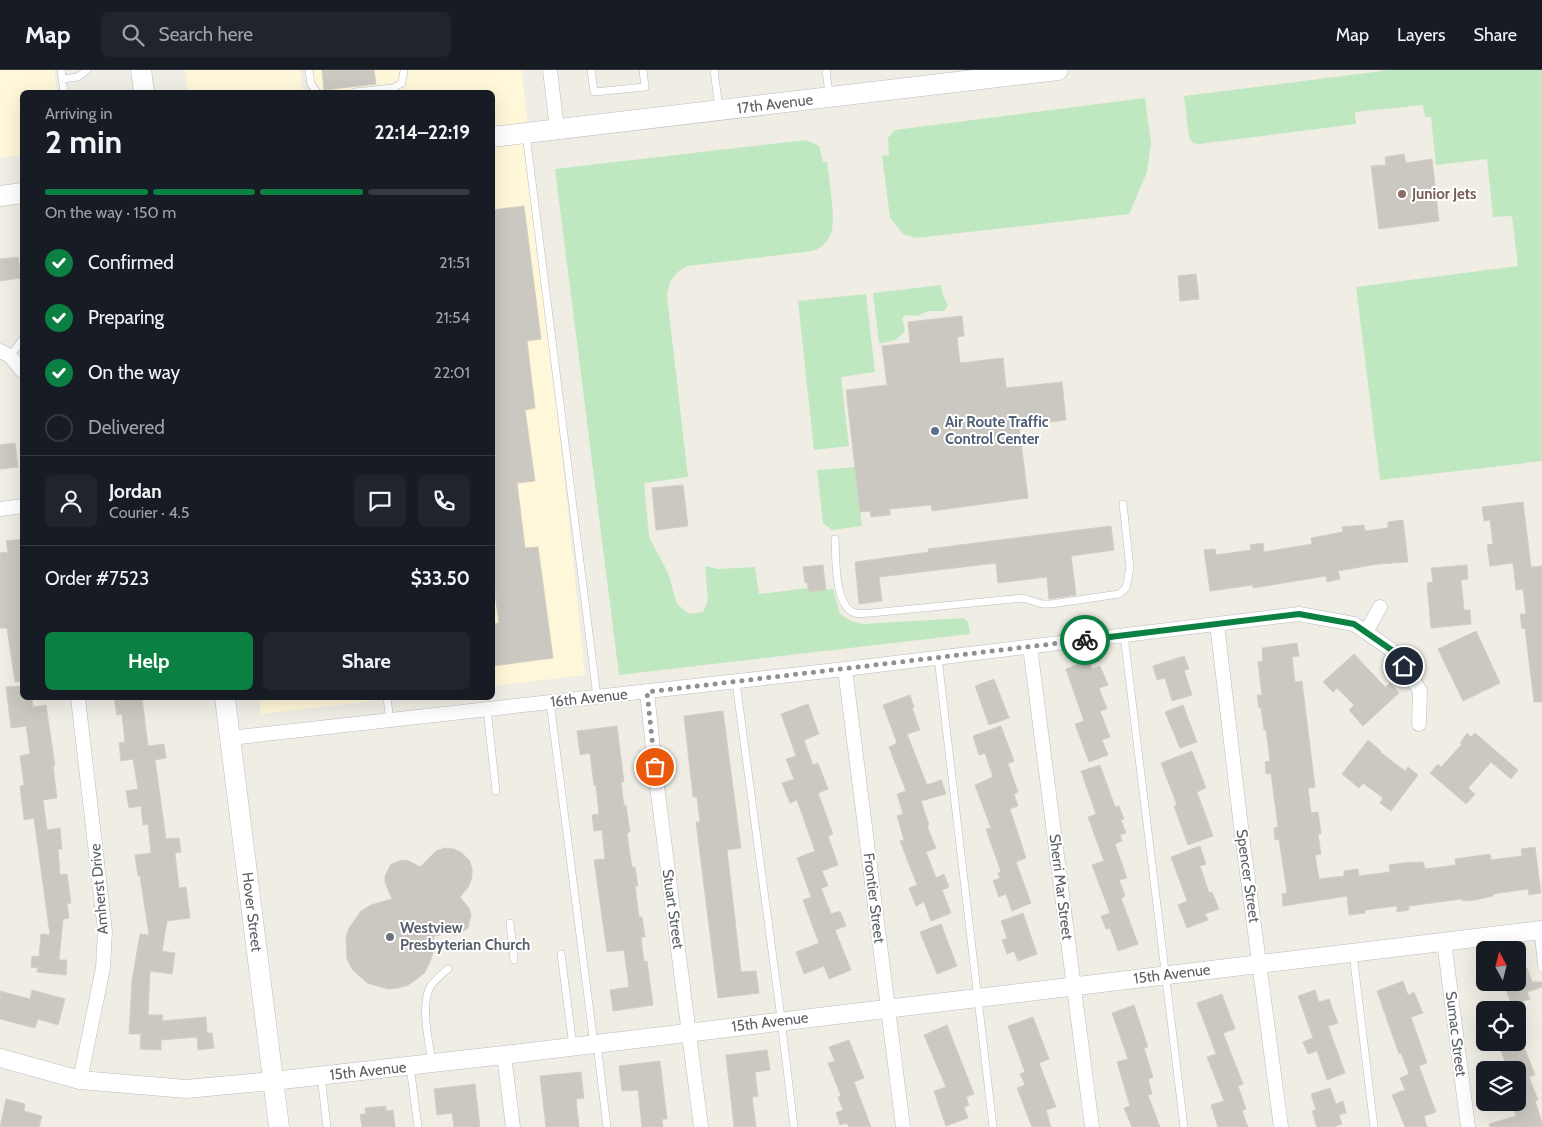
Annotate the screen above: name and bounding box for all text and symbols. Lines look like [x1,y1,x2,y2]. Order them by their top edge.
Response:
search box [101,12,451,57]
text: Map [25,20,71,49]
icon: search [119,21,147,49]
text: Search here [159,23,253,46]
text: Map [1336,24,1369,46]
text: Layers [1397,24,1446,46]
text: Share [1474,24,1517,46]
street label: 17th Avenue [736,90,814,118]
text: Arriving in [45,104,112,123]
text: 22:14–22:19 [375,121,470,144]
text: 2 min [45,122,122,161]
place label: Junior Jets [1411,185,1476,203]
marker: Junior Jets [1396,188,1408,200]
text: On the way · 150 m [45,203,176,222]
icon: check [45,249,73,277]
text: Confirmed [88,251,174,274]
text: 21:51 [439,253,470,272]
icon: check [45,304,73,332]
text: Preparing [88,306,164,329]
text: 21:54 [435,308,470,327]
icon: check [45,359,73,387]
text: On the way [88,361,180,384]
text: 22:01 [434,363,470,382]
place label: Air Route Traffic Control Center [945,413,1049,448]
text: Delivered [88,416,165,439]
marker: Air Route Traffic Control Center [929,425,941,437]
button: person [45,475,97,527]
button: chat [354,475,406,527]
button: phone [418,475,470,527]
text: Jordan [109,480,162,503]
text: Courier · 4.5 [109,503,190,522]
text: Order #7523 [45,567,149,590]
text: $33.50 [411,567,470,590]
courier [1060,615,1110,665]
icon: bike [1071,626,1099,654]
button: Help [45,632,253,690]
button: Share [263,632,470,690]
pin [1383,645,1425,687]
icon: home [1390,652,1418,680]
street label: 16th Avenue [549,685,629,711]
pin [634,746,676,788]
icon: bag [641,753,669,781]
street label: Spencer Street [1233,828,1263,924]
street label: Sherri Mar Street [1046,833,1076,941]
street label: Amherst Drive [86,842,112,935]
street label: Frontier Street [860,852,888,944]
street label: Stuart Street [658,868,688,950]
street label: Hover Street [238,871,266,953]
place label: Westview Presbyterian Church [400,919,530,954]
marker: Westview Presbyterian Church [384,931,396,943]
north arrow [1476,941,1526,991]
map controls [1476,941,1526,1111]
street label: 15th Avenue [1133,960,1212,988]
street label: Sumac Street [1442,990,1470,1078]
button: locate [1476,1001,1526,1051]
street label: 15th Avenue [731,1008,810,1036]
street label: 15th Avenue [329,1058,408,1084]
button: layers [1476,1061,1526,1111]

